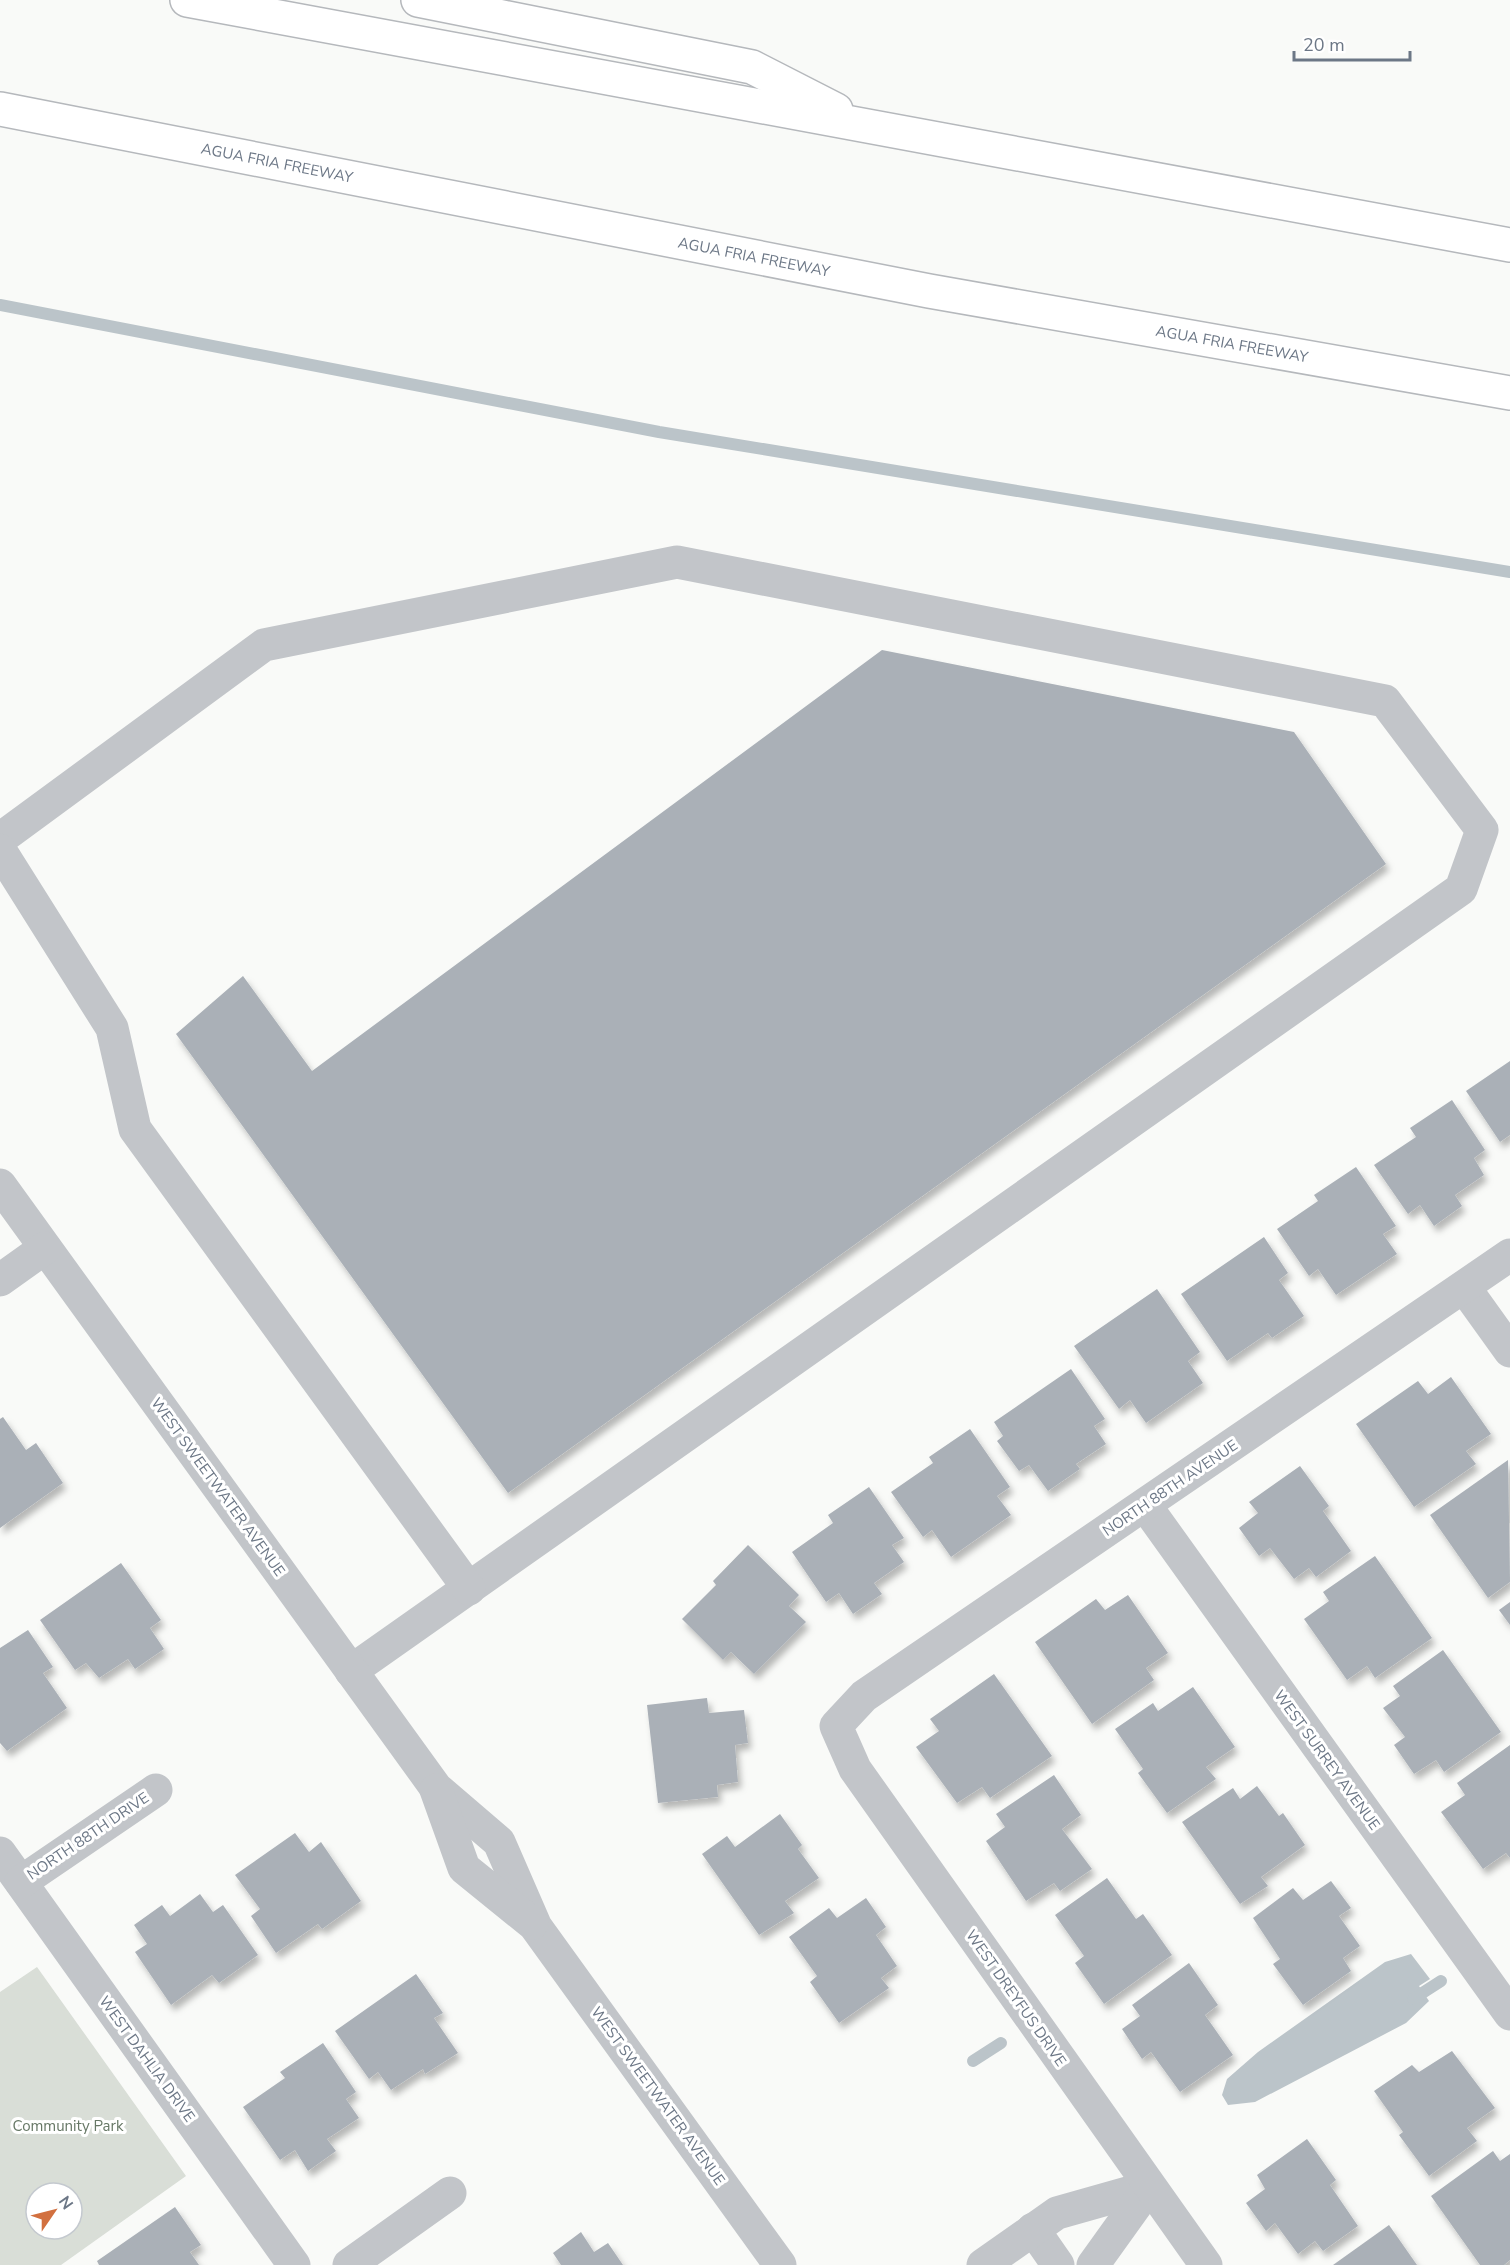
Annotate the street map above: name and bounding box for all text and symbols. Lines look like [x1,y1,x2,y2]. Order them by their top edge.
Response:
scale bar [1294,24,1410,62]
text: 20 m [1303,33,1345,57]
street label: AGUA FRIA FREEWAY [199,138,356,188]
street label: AGUA FRIA FREEWAY [676,232,833,282]
street label: AGUA FRIA FREEWAY [1154,321,1311,367]
street label: WEST SWEETWATER AVENUE [146,1394,290,1580]
street label: NORTH 88TH AVENUE [1099,1435,1241,1541]
street label: WEST SURREY AVENUE [1269,1686,1385,1834]
street label: NORTH 88TH DRIVE [23,1788,153,1884]
street label: WEST DREYFUS DRIVE [961,1926,1071,2070]
street label: WEST DAHLIA DRIVE [94,1992,200,2126]
street label: WEST SWEETWATER AVENUE [586,2003,730,2189]
park label: Community Park [13,2116,124,2136]
north arrow [24,2181,84,2241]
text: N [53,2192,78,2214]

